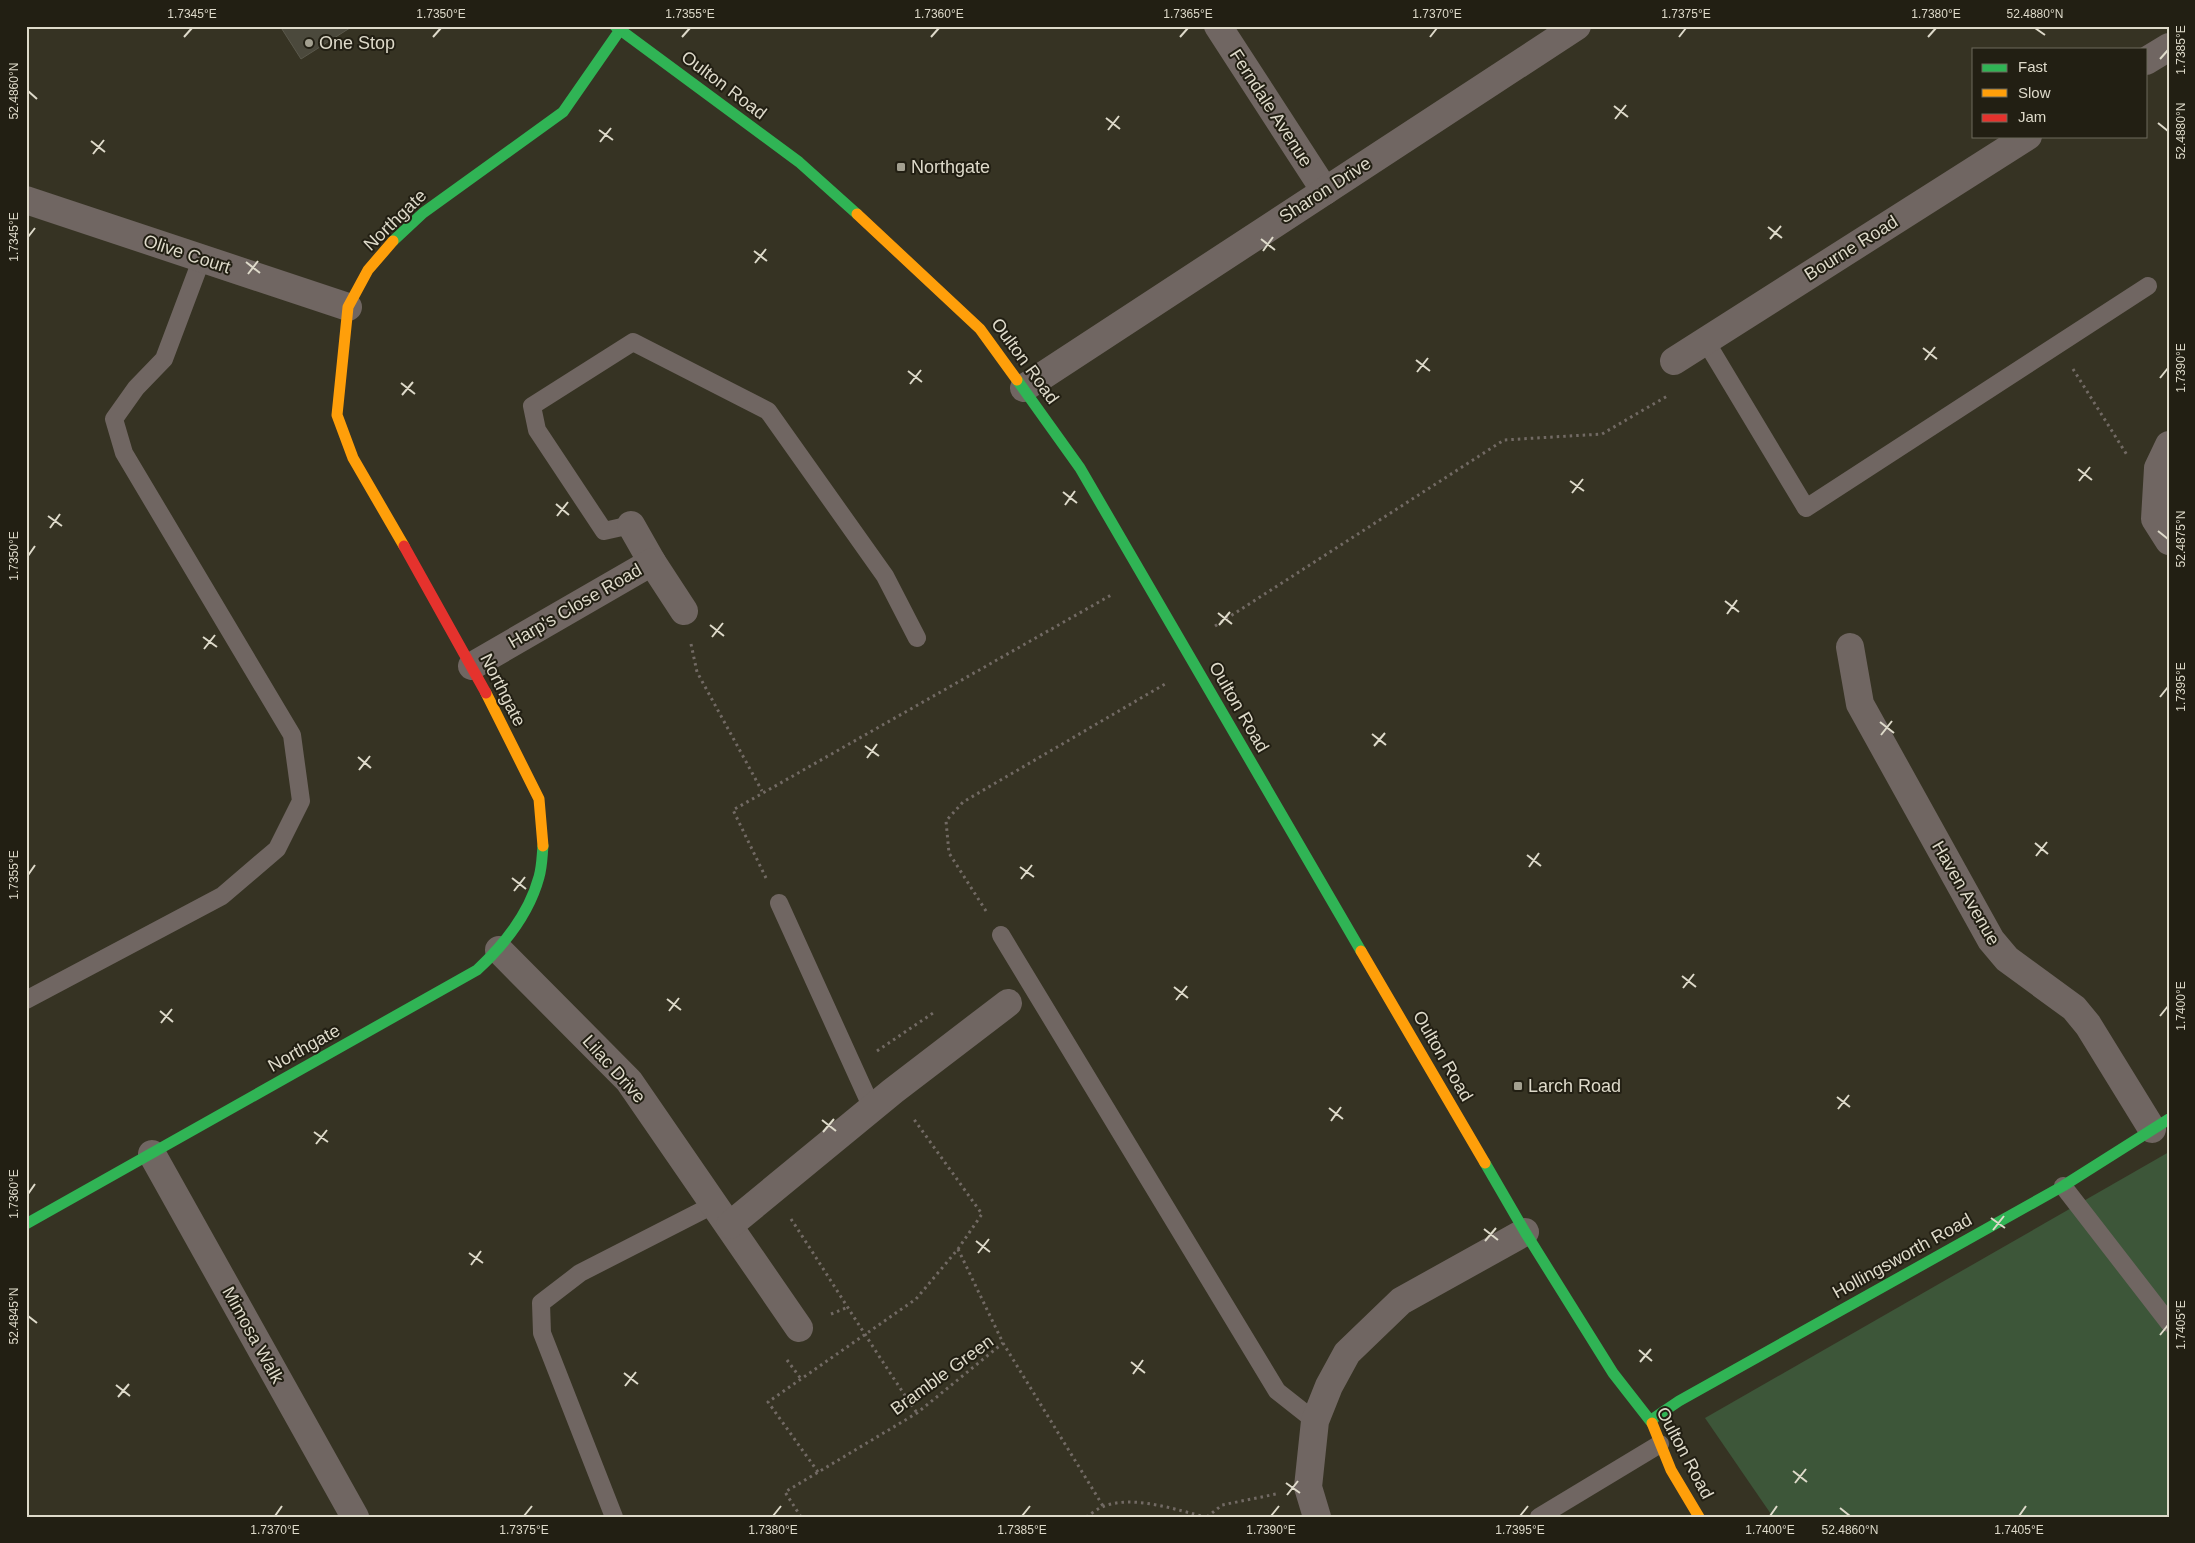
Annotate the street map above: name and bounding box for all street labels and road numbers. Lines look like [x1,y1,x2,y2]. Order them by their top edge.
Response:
street label: Ferndale Avenue [1226,46,1316,170]
street label: Oulton Road [678,47,770,123]
street label: Sharon Drive [1276,153,1374,227]
street label: Northgate [360,185,430,255]
street label: Bourne Road [1801,211,1901,285]
street label: Olive Court [141,231,233,277]
street label: Oulton Road [987,314,1063,408]
street label: Harp's Close Road [505,560,645,652]
street label: Northgate [476,650,530,730]
street label: Oulton Road [1205,658,1273,756]
street label: Haven Avenue [1928,837,2004,949]
street label: Oulton Road [1409,1007,1477,1105]
street label: Northgate [265,1020,343,1076]
street label: Lilac Drive [578,1031,650,1107]
street label: Hollingsworth Road [1829,1209,1975,1303]
street label: Mimosa Walk [218,1283,288,1388]
street label: Bramble Green [887,1331,997,1419]
street label: Oulton Road [1652,1404,1718,1502]

